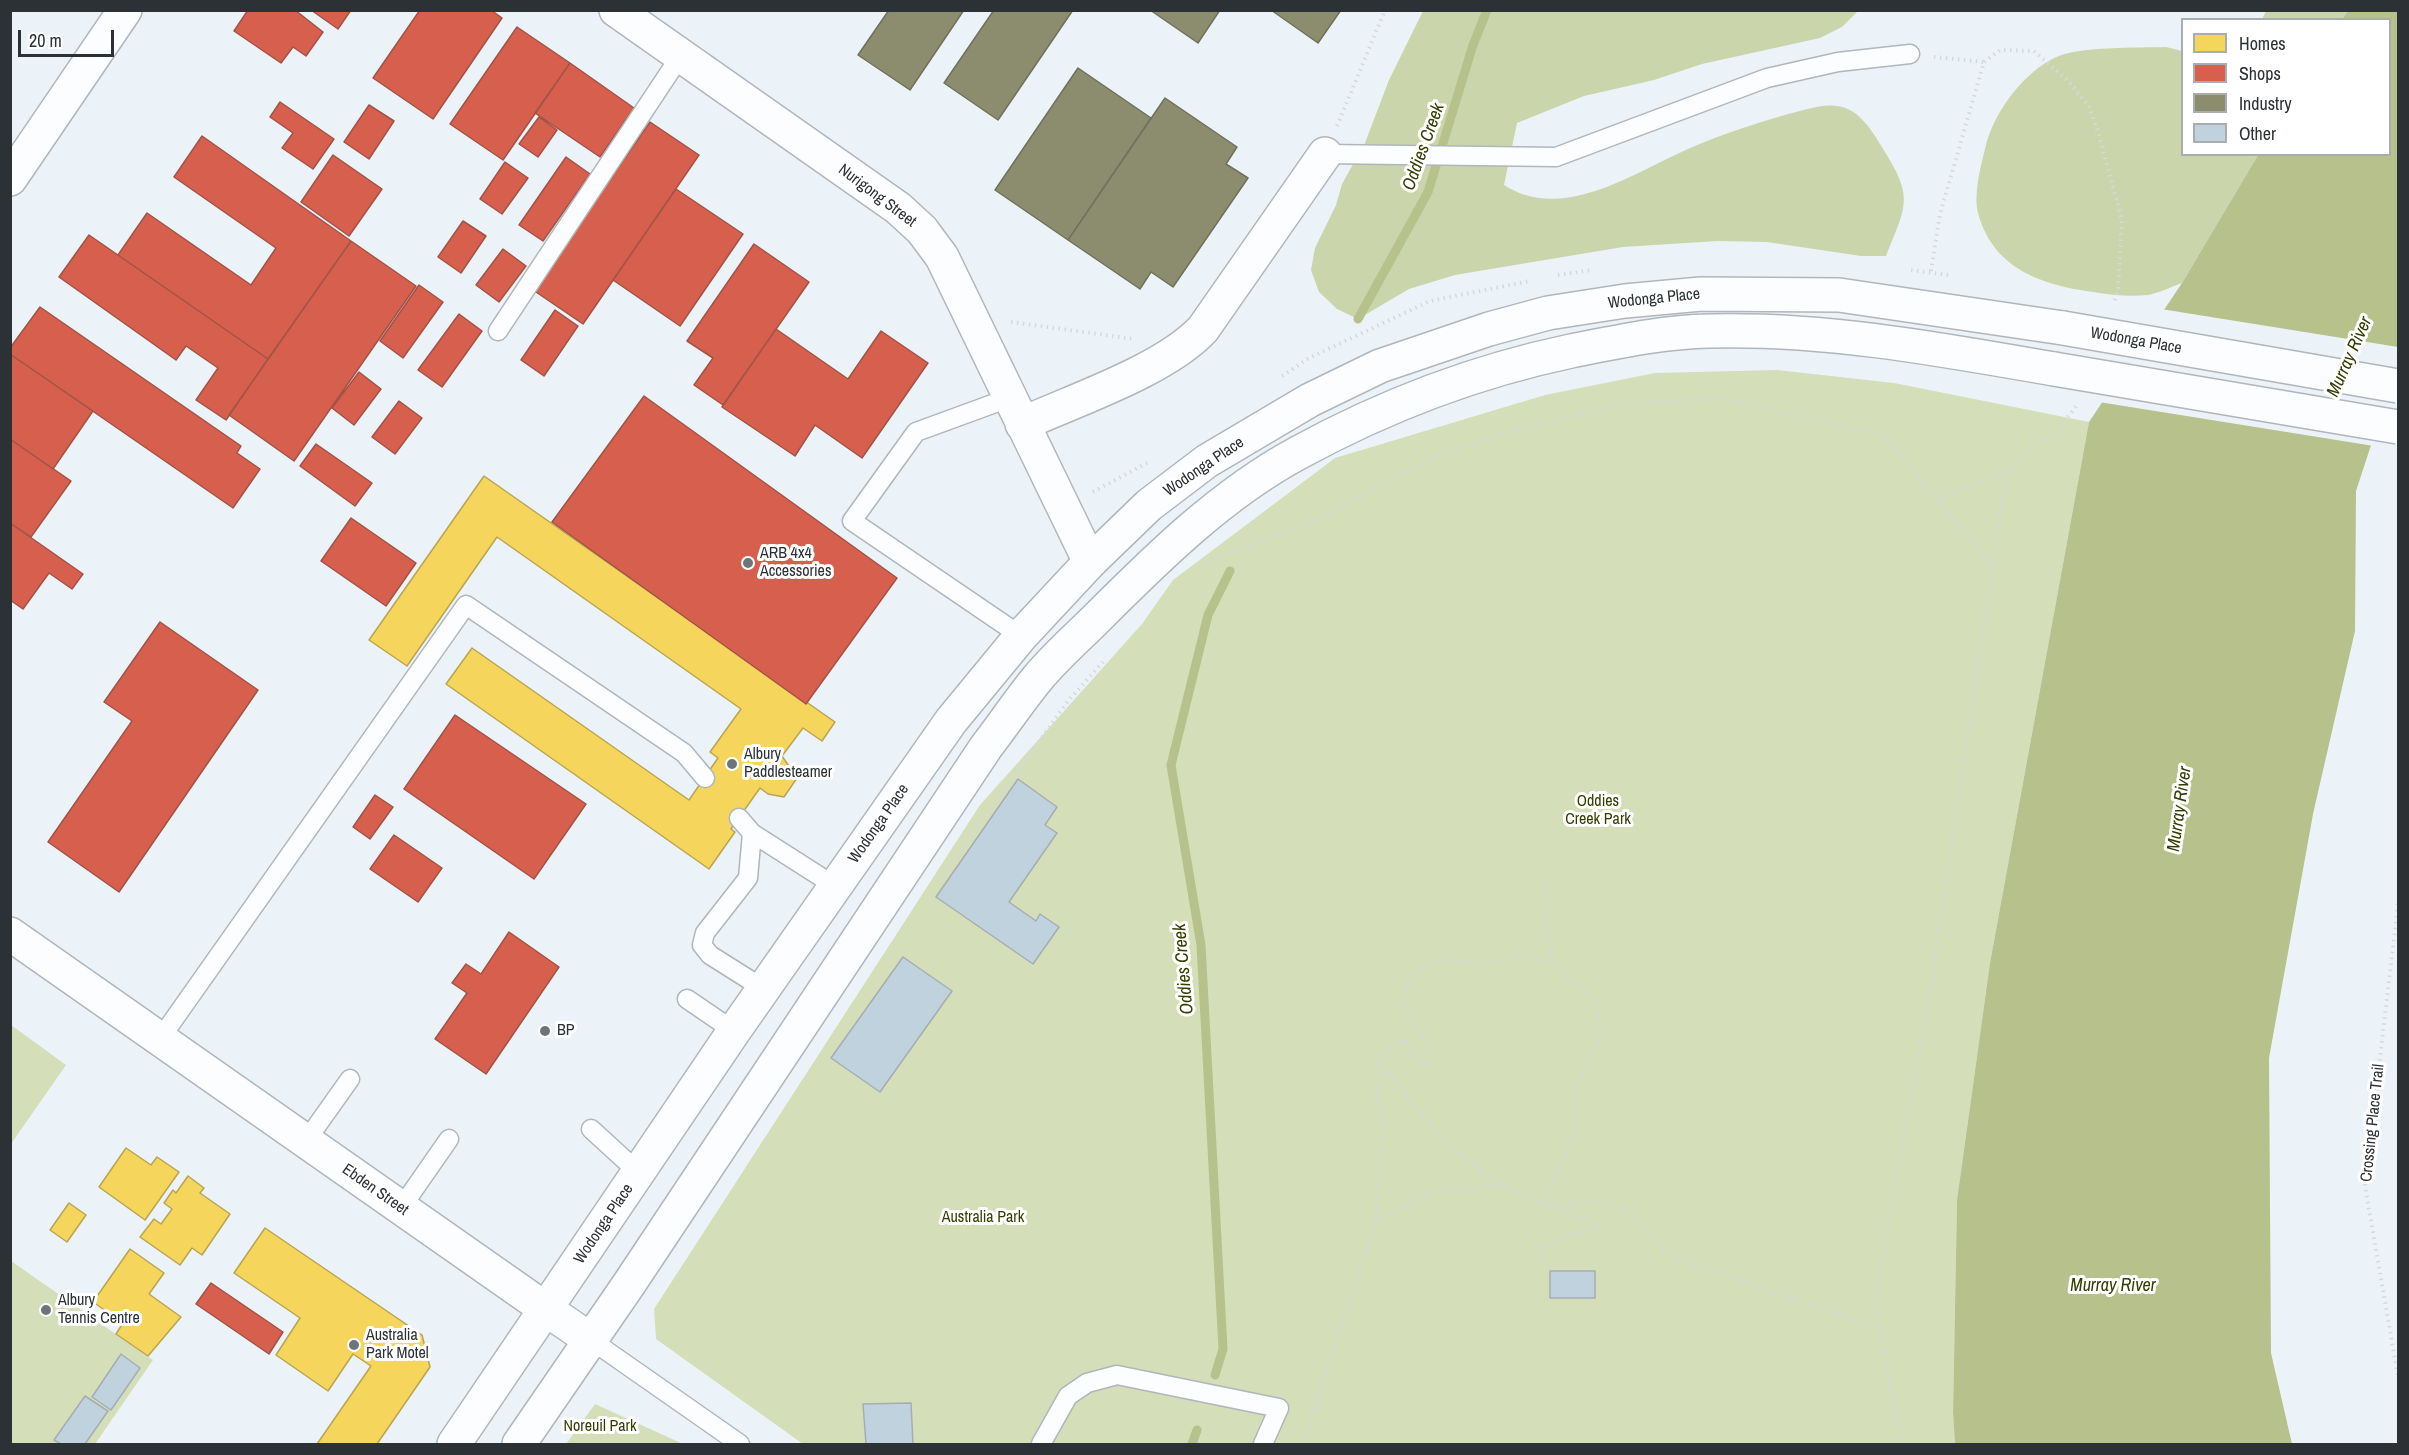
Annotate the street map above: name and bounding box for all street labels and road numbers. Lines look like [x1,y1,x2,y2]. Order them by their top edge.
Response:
street label: Nurigong Street [834,160,920,232]
street label: Wodonga Place [1607,285,1701,313]
street label: Wodonga Place [2089,324,2183,358]
street label: Wodonga Place [1160,433,1248,501]
street label: Wodonga Place [845,781,913,867]
street label: Crossing Place Trail [2357,1063,2389,1183]
street label: Ebden Street [338,1160,412,1220]
street label: Wodonga Place [570,1180,638,1268]

